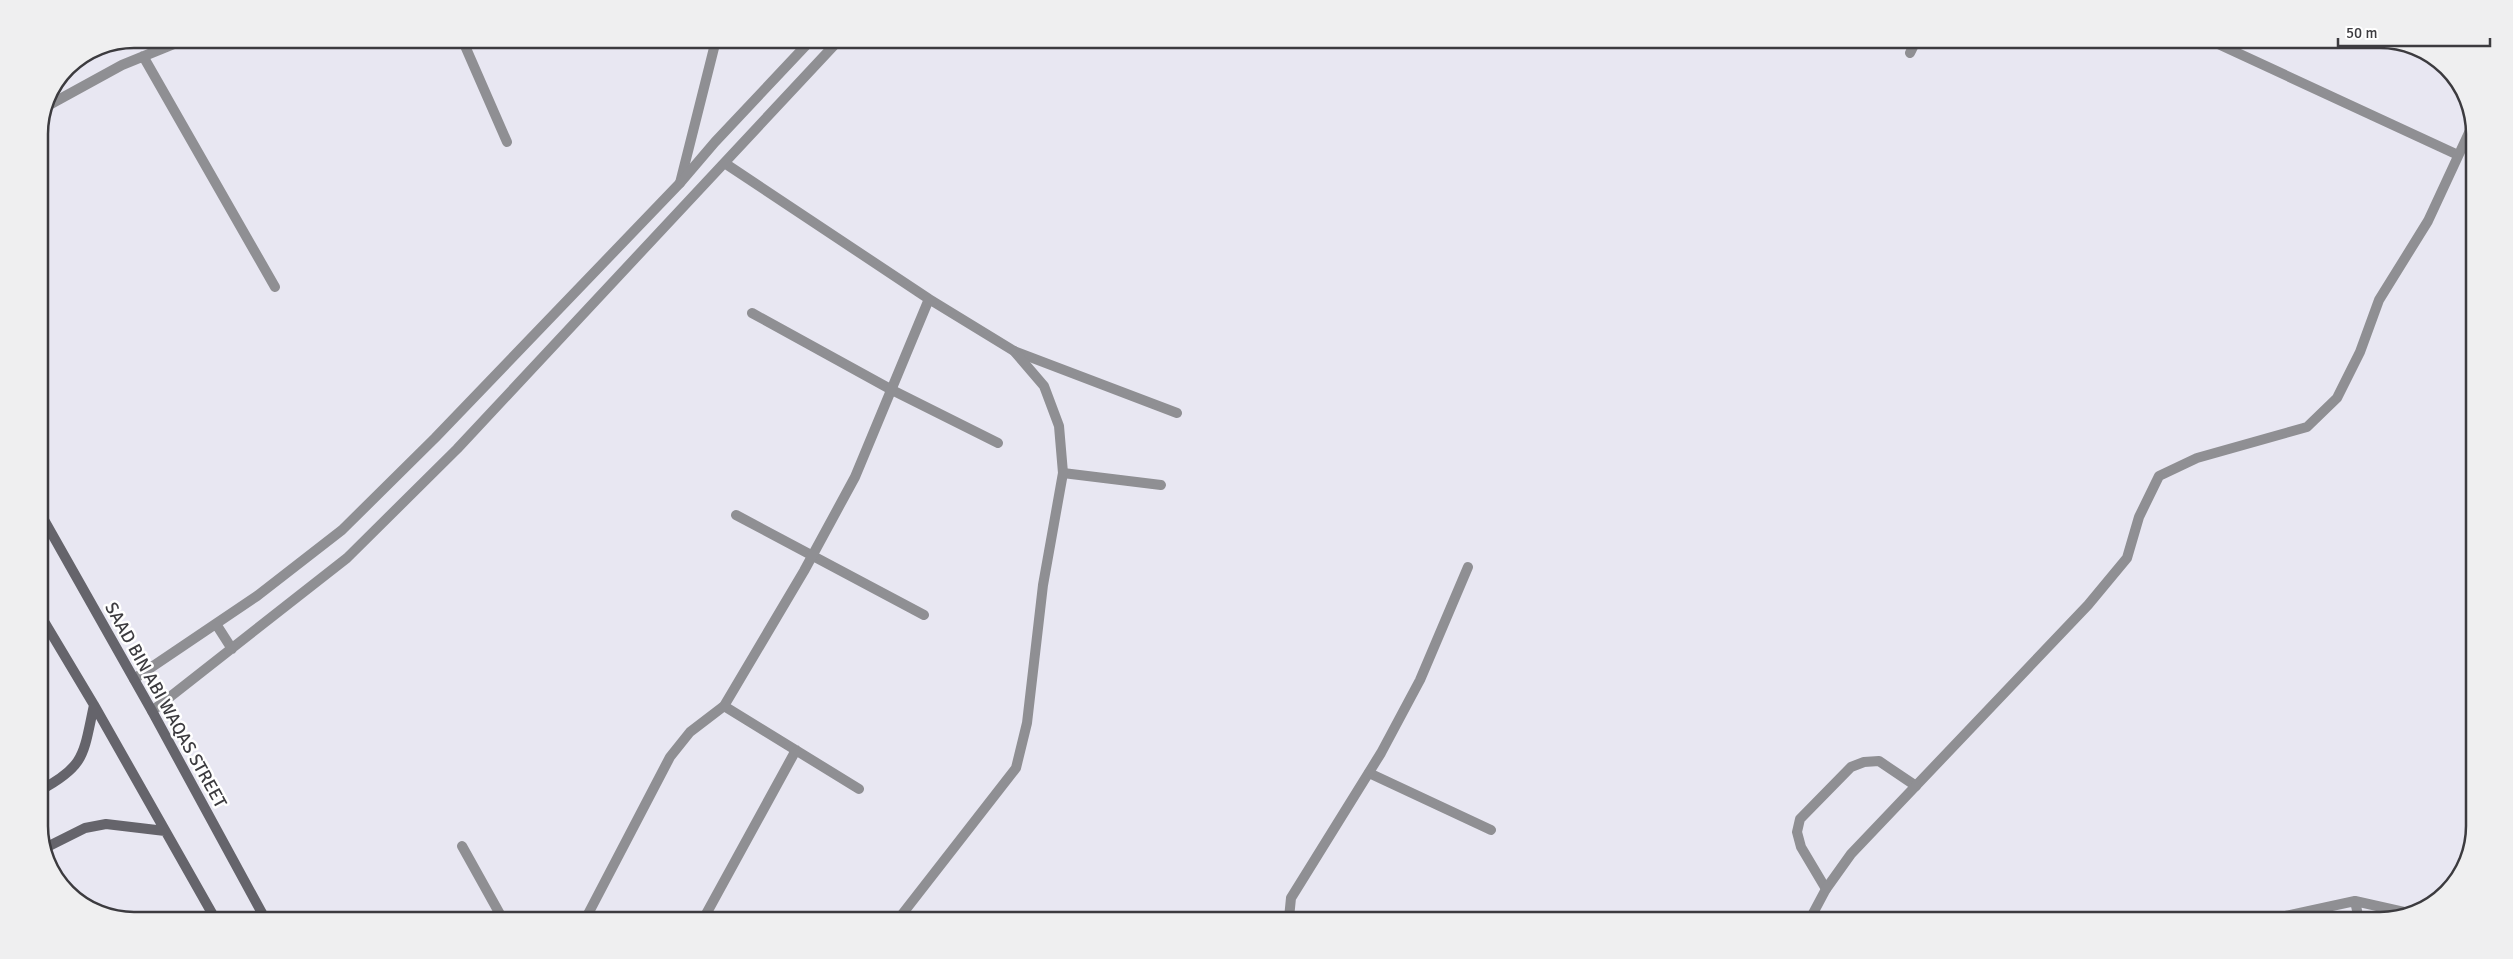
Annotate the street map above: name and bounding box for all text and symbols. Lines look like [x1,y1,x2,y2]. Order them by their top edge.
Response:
scale bar [2338,15,2490,47]
text: 50 m [2346,24,2377,42]
street label: SAAD BIN ABI WAQAS STREET [100,598,232,812]

